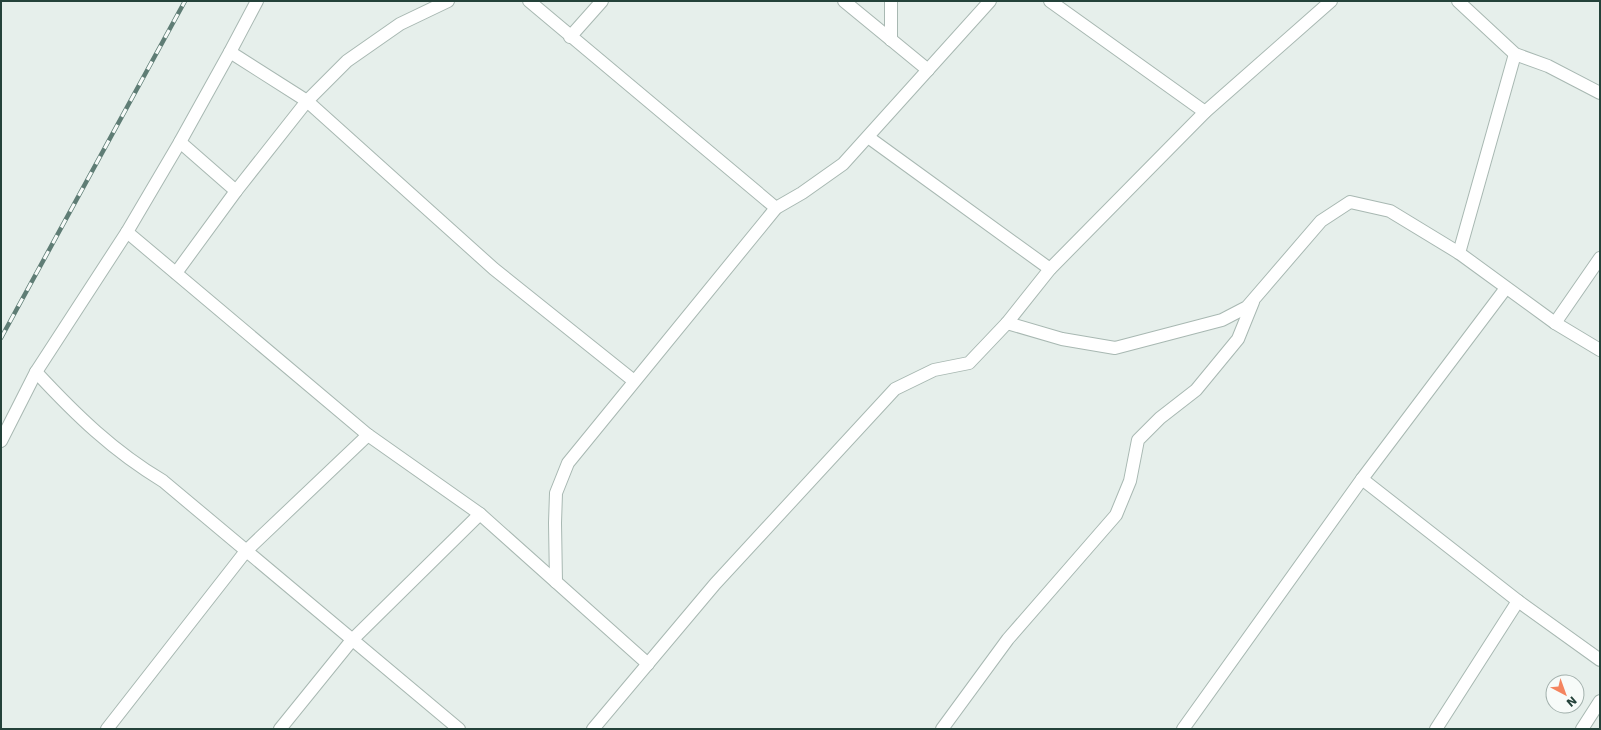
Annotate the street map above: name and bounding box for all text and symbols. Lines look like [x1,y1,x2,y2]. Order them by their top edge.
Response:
north arrow [1545,674,1585,714]
text: N [1563,693,1579,709]

